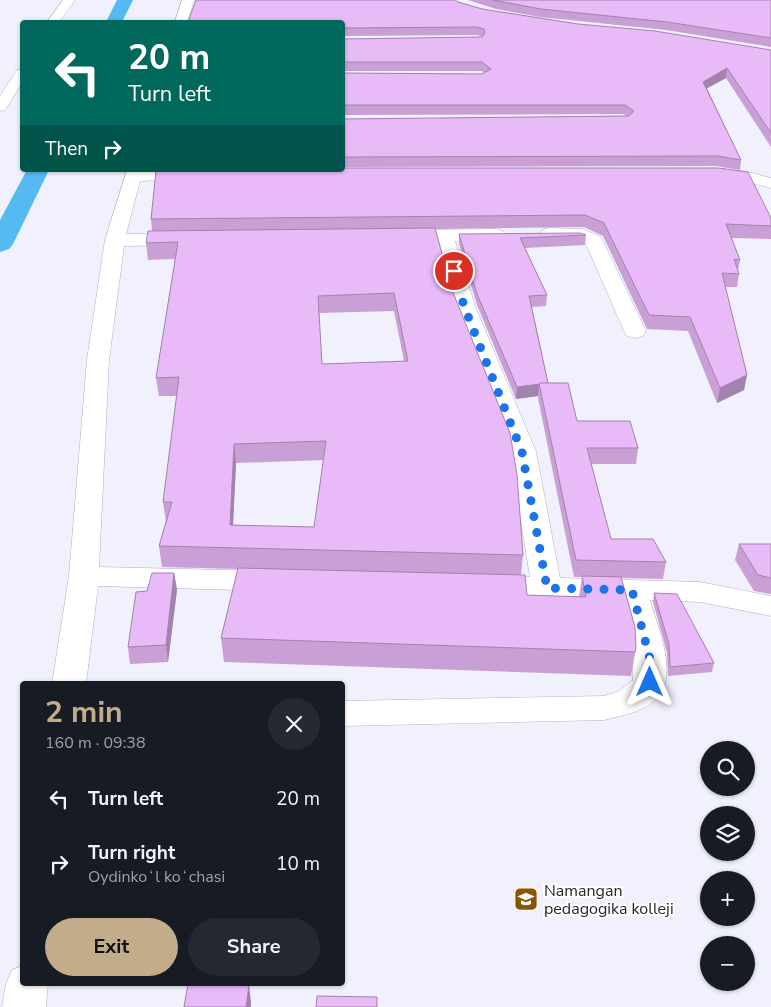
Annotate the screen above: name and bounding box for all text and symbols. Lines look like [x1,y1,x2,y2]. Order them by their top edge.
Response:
text: 20 m [128,34,210,81]
icon: left [45,40,110,105]
text: Turn left [128,79,211,109]
icon: right [98,135,126,163]
text: Then [45,136,88,162]
pin [433,250,475,292]
icon: arrive [440,257,468,285]
position arrow [623,655,675,707]
text: 2 min [45,692,123,733]
button: close [268,698,320,750]
text: 160 m · 09:38 [45,732,146,754]
map controls [700,741,755,991]
button: search [700,741,755,796]
icon: left [45,785,73,813]
text: Turn left [88,786,163,812]
text: 20 m [276,786,320,812]
button: layers [700,806,755,861]
text: Turn right [88,840,175,866]
icon: right [45,850,73,878]
text: 10 m [276,851,320,877]
text: Oydinkoʻl koʻchasi [88,866,225,888]
button: + [700,871,755,926]
place label: Namangan pedagogika kolleji [544,880,674,920]
school or university icon: Namangan pedagogika kolleji [513,886,539,912]
button: Exit [45,918,178,976]
button: Share [188,918,320,976]
button: − [700,936,755,991]

